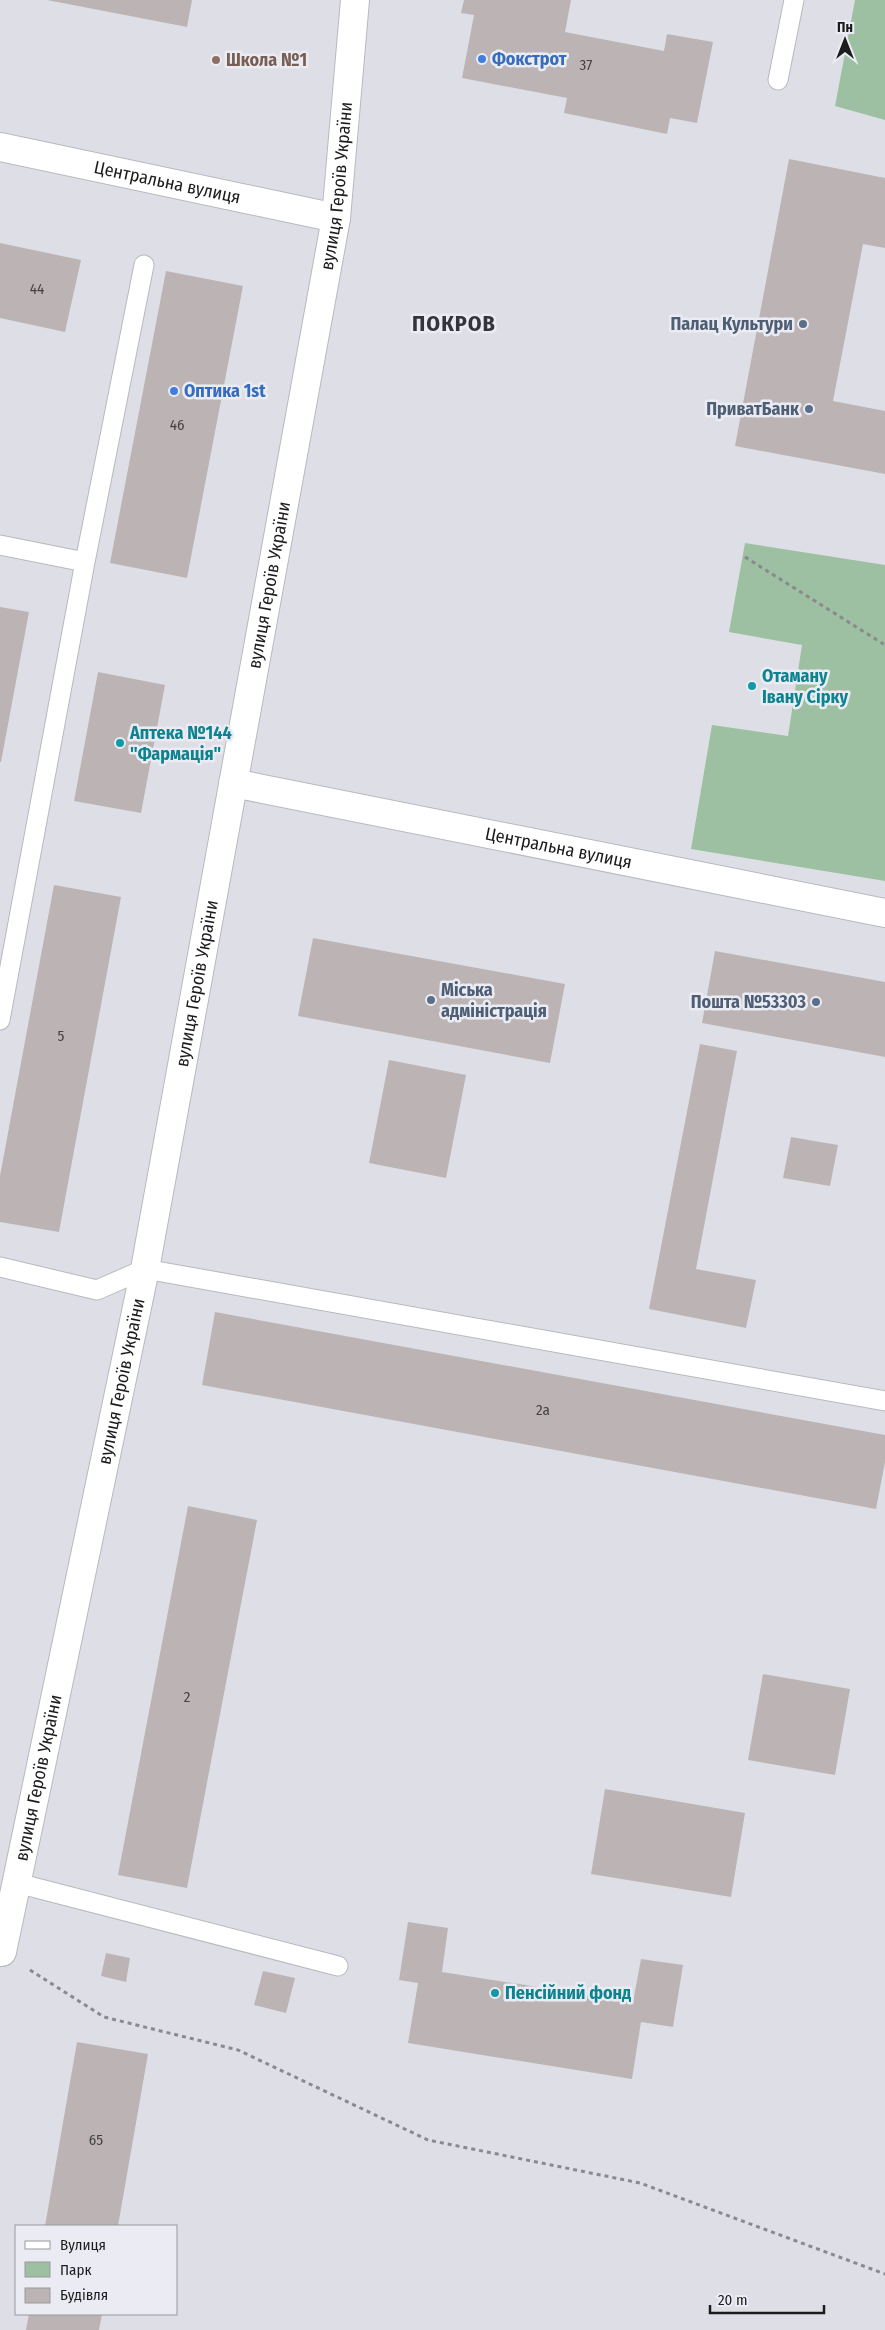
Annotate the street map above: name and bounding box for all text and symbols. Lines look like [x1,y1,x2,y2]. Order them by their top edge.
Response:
north arrow [820,15,870,65]
text: Пн [837,19,853,36]
place label: Фокстрот [492,48,567,70]
place label: Школа №1 [226,49,307,71]
marker: Фокстрот [476,53,488,65]
marker: Школа №1 [210,54,222,66]
house number: 37 [580,56,592,74]
street label: вулиця Героїв України [316,101,357,272]
street label: Центральна вулиця [92,156,243,209]
house number: 44 [30,280,44,298]
district label: ПОКРОВ [412,310,496,337]
place label: Палац Культури [670,313,793,335]
marker: Палац Культури [797,318,809,330]
place label: Оптика 1st [184,380,266,402]
marker: Оптика 1st [168,385,180,397]
place label: ПриватБанк [706,398,800,420]
marker: ПриватБанк [803,403,815,415]
house number: 46 [170,416,184,434]
street label: вулиця Героїв України [243,500,295,670]
place label: Отаману Iвану Сiрку [762,665,848,708]
marker: Отаману Iвану Сiрку [746,680,758,692]
place label: Аптека №144 "Фармація" [129,722,232,765]
marker: Аптека №144 "Фармація" [114,737,126,749]
street label: Центральна вулиця [483,823,634,873]
street label: вулиця Героїв України [171,898,223,1069]
place label: Мiська адмiнicтрацiя [441,979,547,1022]
place label: Пошта №53303 [691,991,806,1013]
marker: Мiська адмiнicтрацiя [425,994,437,1006]
marker: Пошта №53303 [810,996,822,1008]
house number: 5 [58,1027,65,1045]
street label: вулиця Героїв України [93,1296,150,1467]
house number: 2а [536,1401,550,1419]
house number: 2 [184,1688,191,1706]
street label: вулиця Героїв України [10,1693,67,1863]
place label: Пенсійний фонд [505,1982,631,2004]
marker: Пенсійний фонд [489,1987,501,1999]
house number: 65 [89,2131,103,2149]
legend [15,2225,178,2315]
text: Вулиця [60,2236,106,2254]
text: Парк [60,2261,91,2279]
scale bar [710,2282,824,2314]
text: Будівля [60,2286,108,2304]
text: 20 m [718,2291,748,2309]

